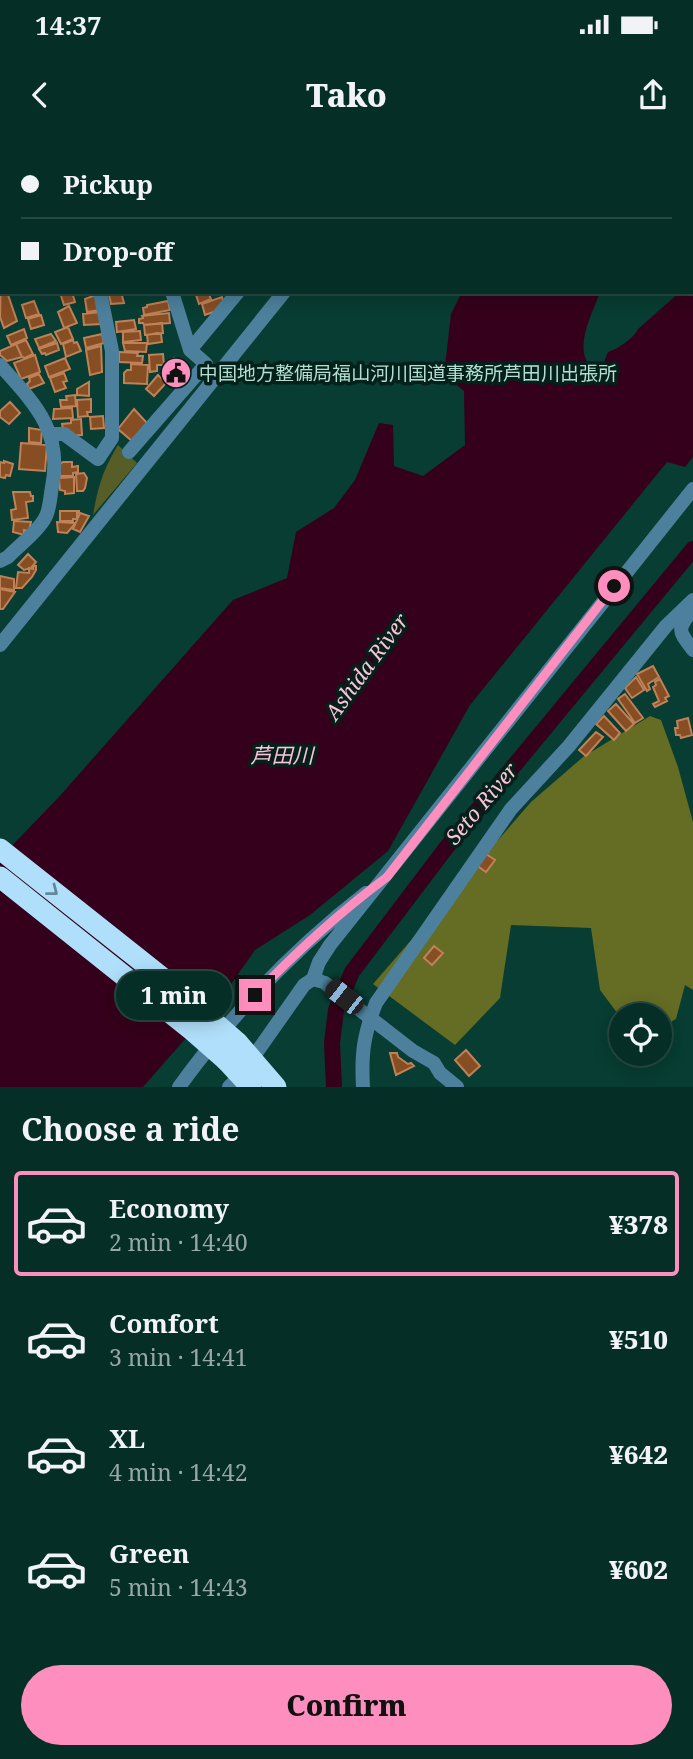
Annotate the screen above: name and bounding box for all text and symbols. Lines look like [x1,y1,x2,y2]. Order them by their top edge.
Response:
text: 14:37 [35,7,102,43]
text: Tako [306,73,387,116]
icon: back [21,76,59,114]
icon: share [634,76,672,114]
text: Pickup [63,166,153,202]
text: Drop-off [63,233,173,269]
public building icon: 中国地方整備局福山河川国道事務所芦田川出張所 [159,356,193,390]
place label: 中国地方整備局福山河川国道事務所芦田川出張所 [199,360,617,386]
route start [598,570,630,602]
water label: Ashida River [317,607,414,727]
water label: 芦田川 [251,741,315,769]
water label: Seto River [439,756,524,850]
one-way arrow [46,883,58,896]
callout: 1 min [115,970,230,1020]
car [321,976,368,1018]
text: 1 min [141,979,207,1011]
route end [239,979,271,1011]
map controls [609,1003,672,1066]
button: locate [609,1003,672,1066]
text: Choose a ride [21,1107,240,1150]
text: Economy [109,1190,229,1226]
icon: car [25,1192,88,1255]
text: ¥378 [609,1206,668,1242]
text: 2 min · 14:40 [109,1226,247,1258]
text: Comfort [109,1305,219,1341]
icon: car [25,1307,88,1370]
text: ¥510 [609,1321,668,1357]
text: 3 min · 14:41 [109,1341,247,1373]
text: XL [109,1420,145,1456]
icon: car [25,1422,88,1485]
text: ¥642 [609,1436,668,1472]
text: 4 min · 14:42 [109,1456,247,1488]
text: Green [109,1535,190,1571]
icon: car [25,1537,88,1600]
text: ¥602 [609,1551,668,1587]
text: 5 min · 14:43 [109,1571,247,1603]
button: Confirm [21,1665,672,1745]

